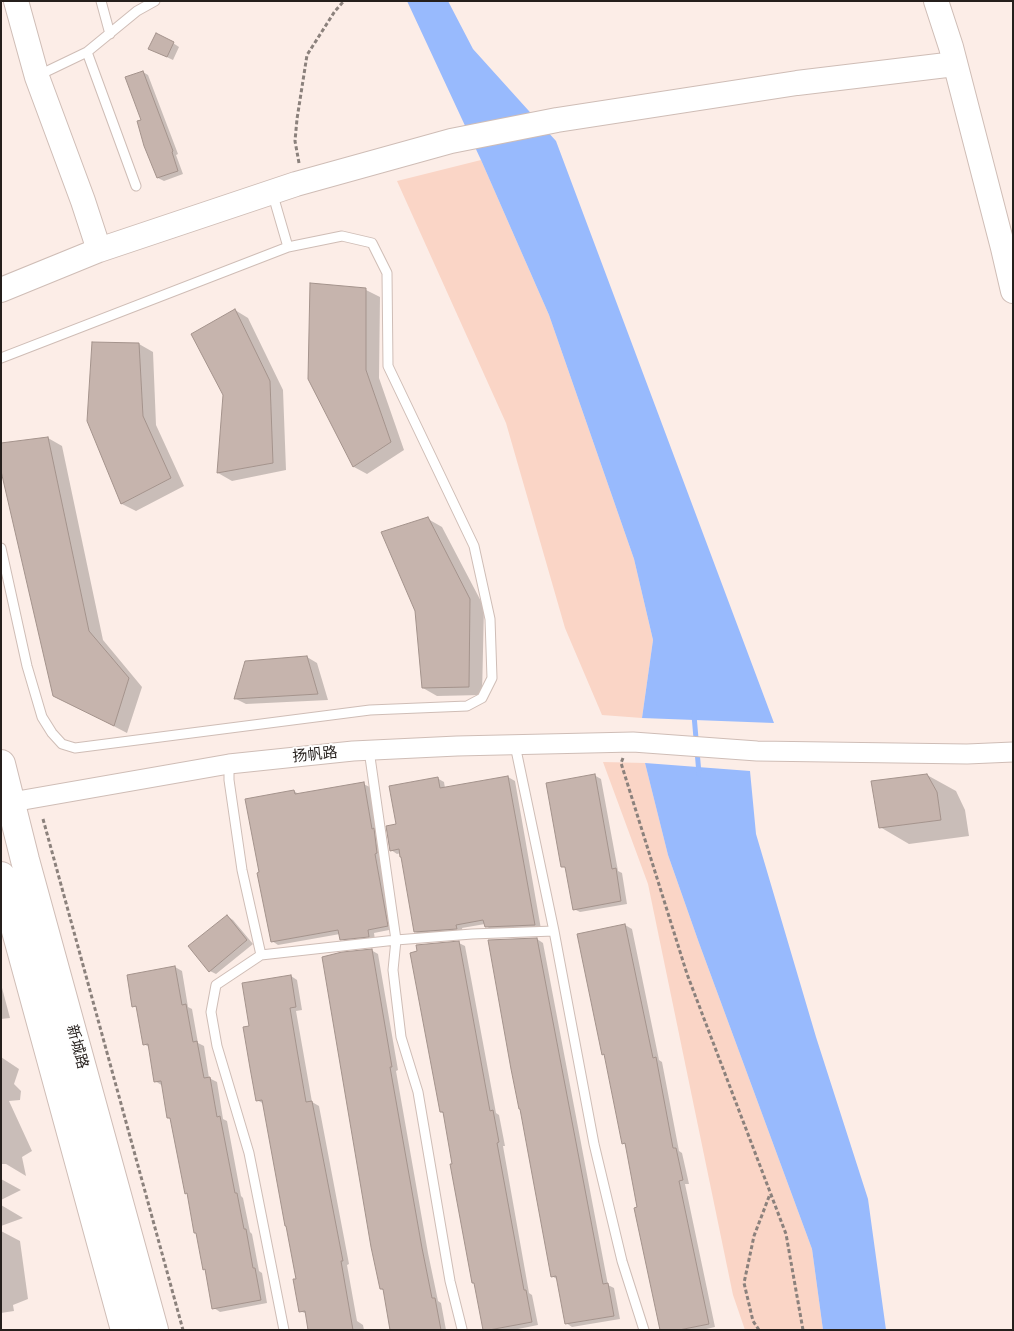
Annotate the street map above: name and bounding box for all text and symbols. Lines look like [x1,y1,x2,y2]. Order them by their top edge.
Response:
street label: 扬帆路 [292,744,338,766]
street label: 新城路 [62,1023,92,1071]

